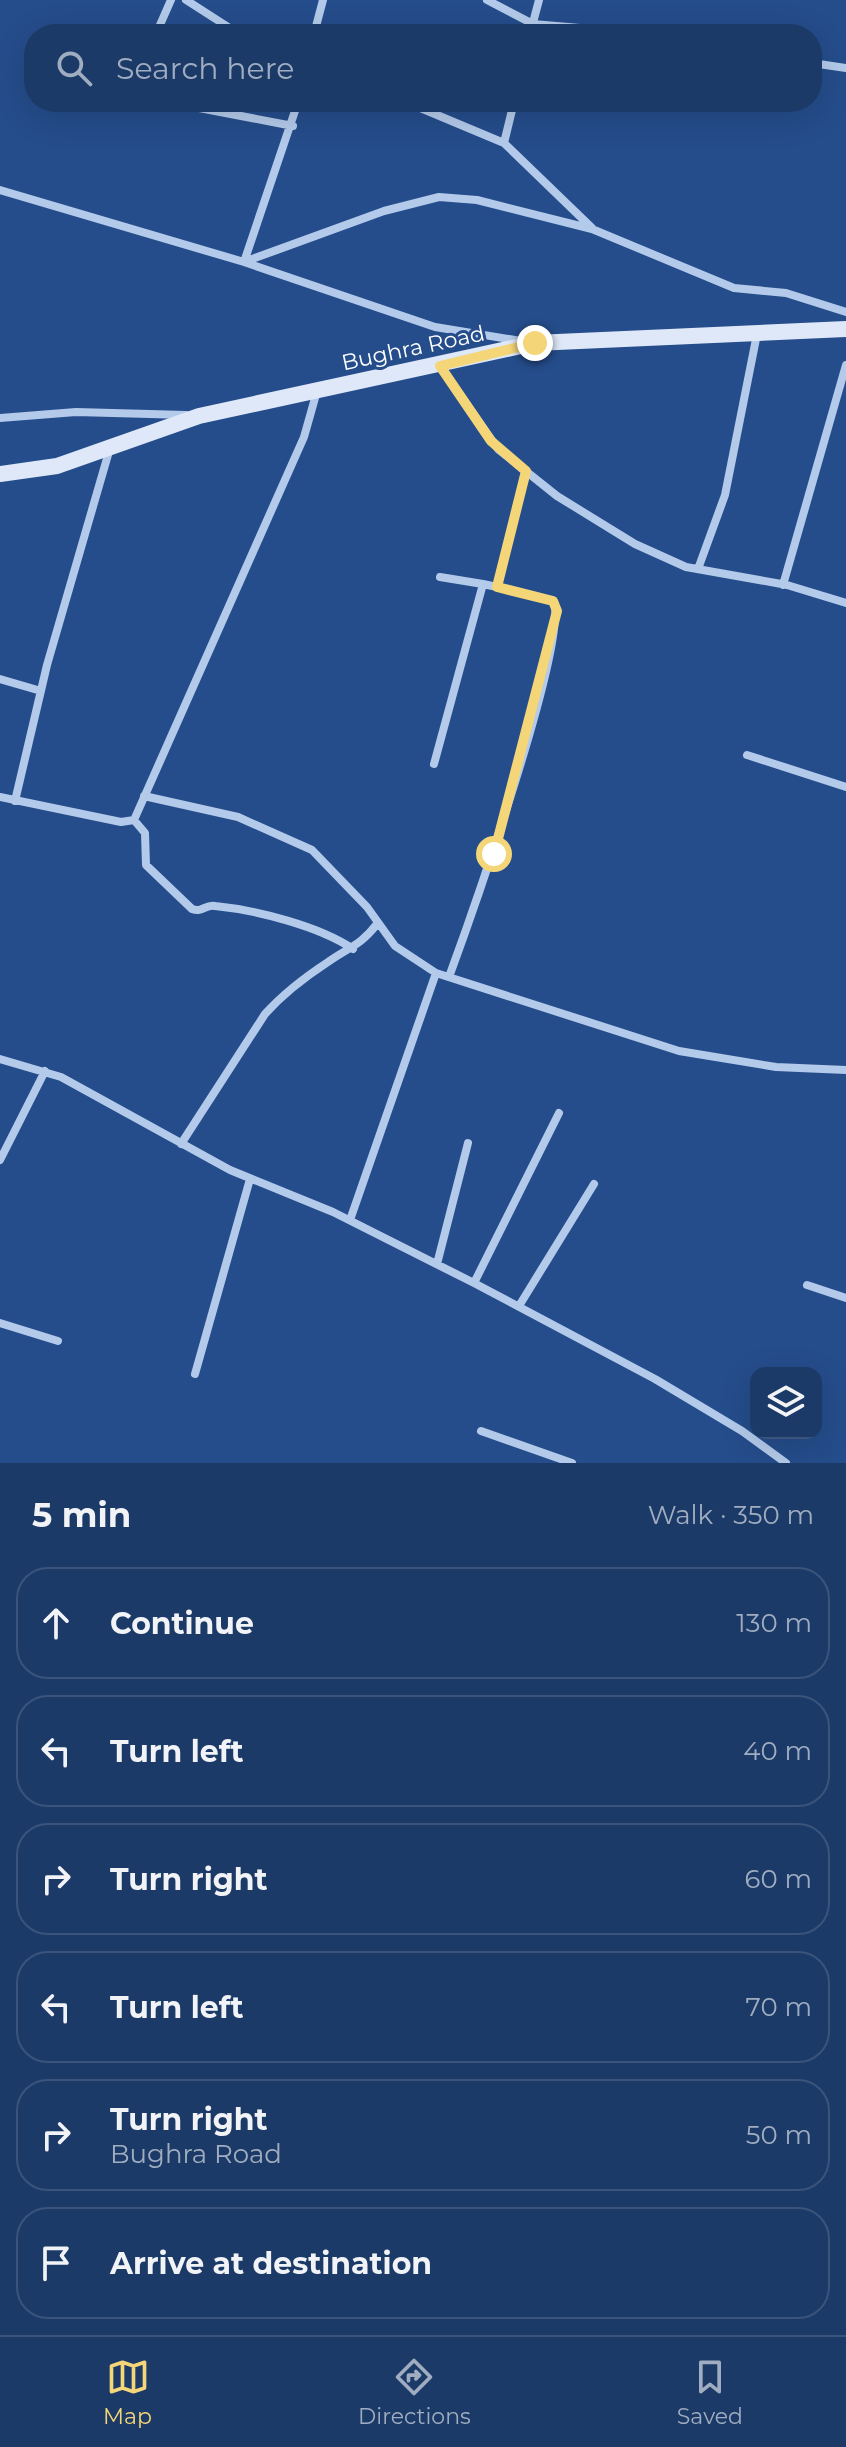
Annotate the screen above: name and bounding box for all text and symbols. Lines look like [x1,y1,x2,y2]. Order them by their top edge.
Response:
search box [24,24,822,112]
icon: search [52,46,96,90]
text: Search here [116,50,294,87]
street label: Bughra Road [339,320,487,376]
route end [517,325,553,361]
route start [476,836,512,872]
map controls [750,1367,822,1439]
button: layers [750,1367,822,1439]
text: 5 min [32,1494,131,1536]
text: Walk · 350 m [648,1499,814,1531]
icon: ahead [34,1601,78,1645]
text: Continue [110,1605,254,1642]
text: 130 m [736,1607,812,1639]
icon: left [34,1729,78,1773]
text: Turn left [110,1733,243,1770]
text: 40 m [743,1735,812,1767]
icon: right [34,1857,78,1901]
text: Turn right [110,1861,267,1898]
text: 60 m [745,1863,812,1895]
icon: left [34,1985,78,2029]
text: Turn left [110,1989,243,2026]
text: 70 m [746,1991,812,2023]
text: Turn right [110,2101,267,2138]
icon: right [34,2113,78,2157]
text: 50 m [746,2119,812,2151]
text: Bughra Road [110,2138,282,2170]
icon: arrive [34,2241,78,2285]
text: Arrive at destination [110,2245,432,2282]
tab: Map [103,2355,152,2430]
tab: Directions [358,2355,471,2430]
tab: Saved [677,2355,743,2430]

